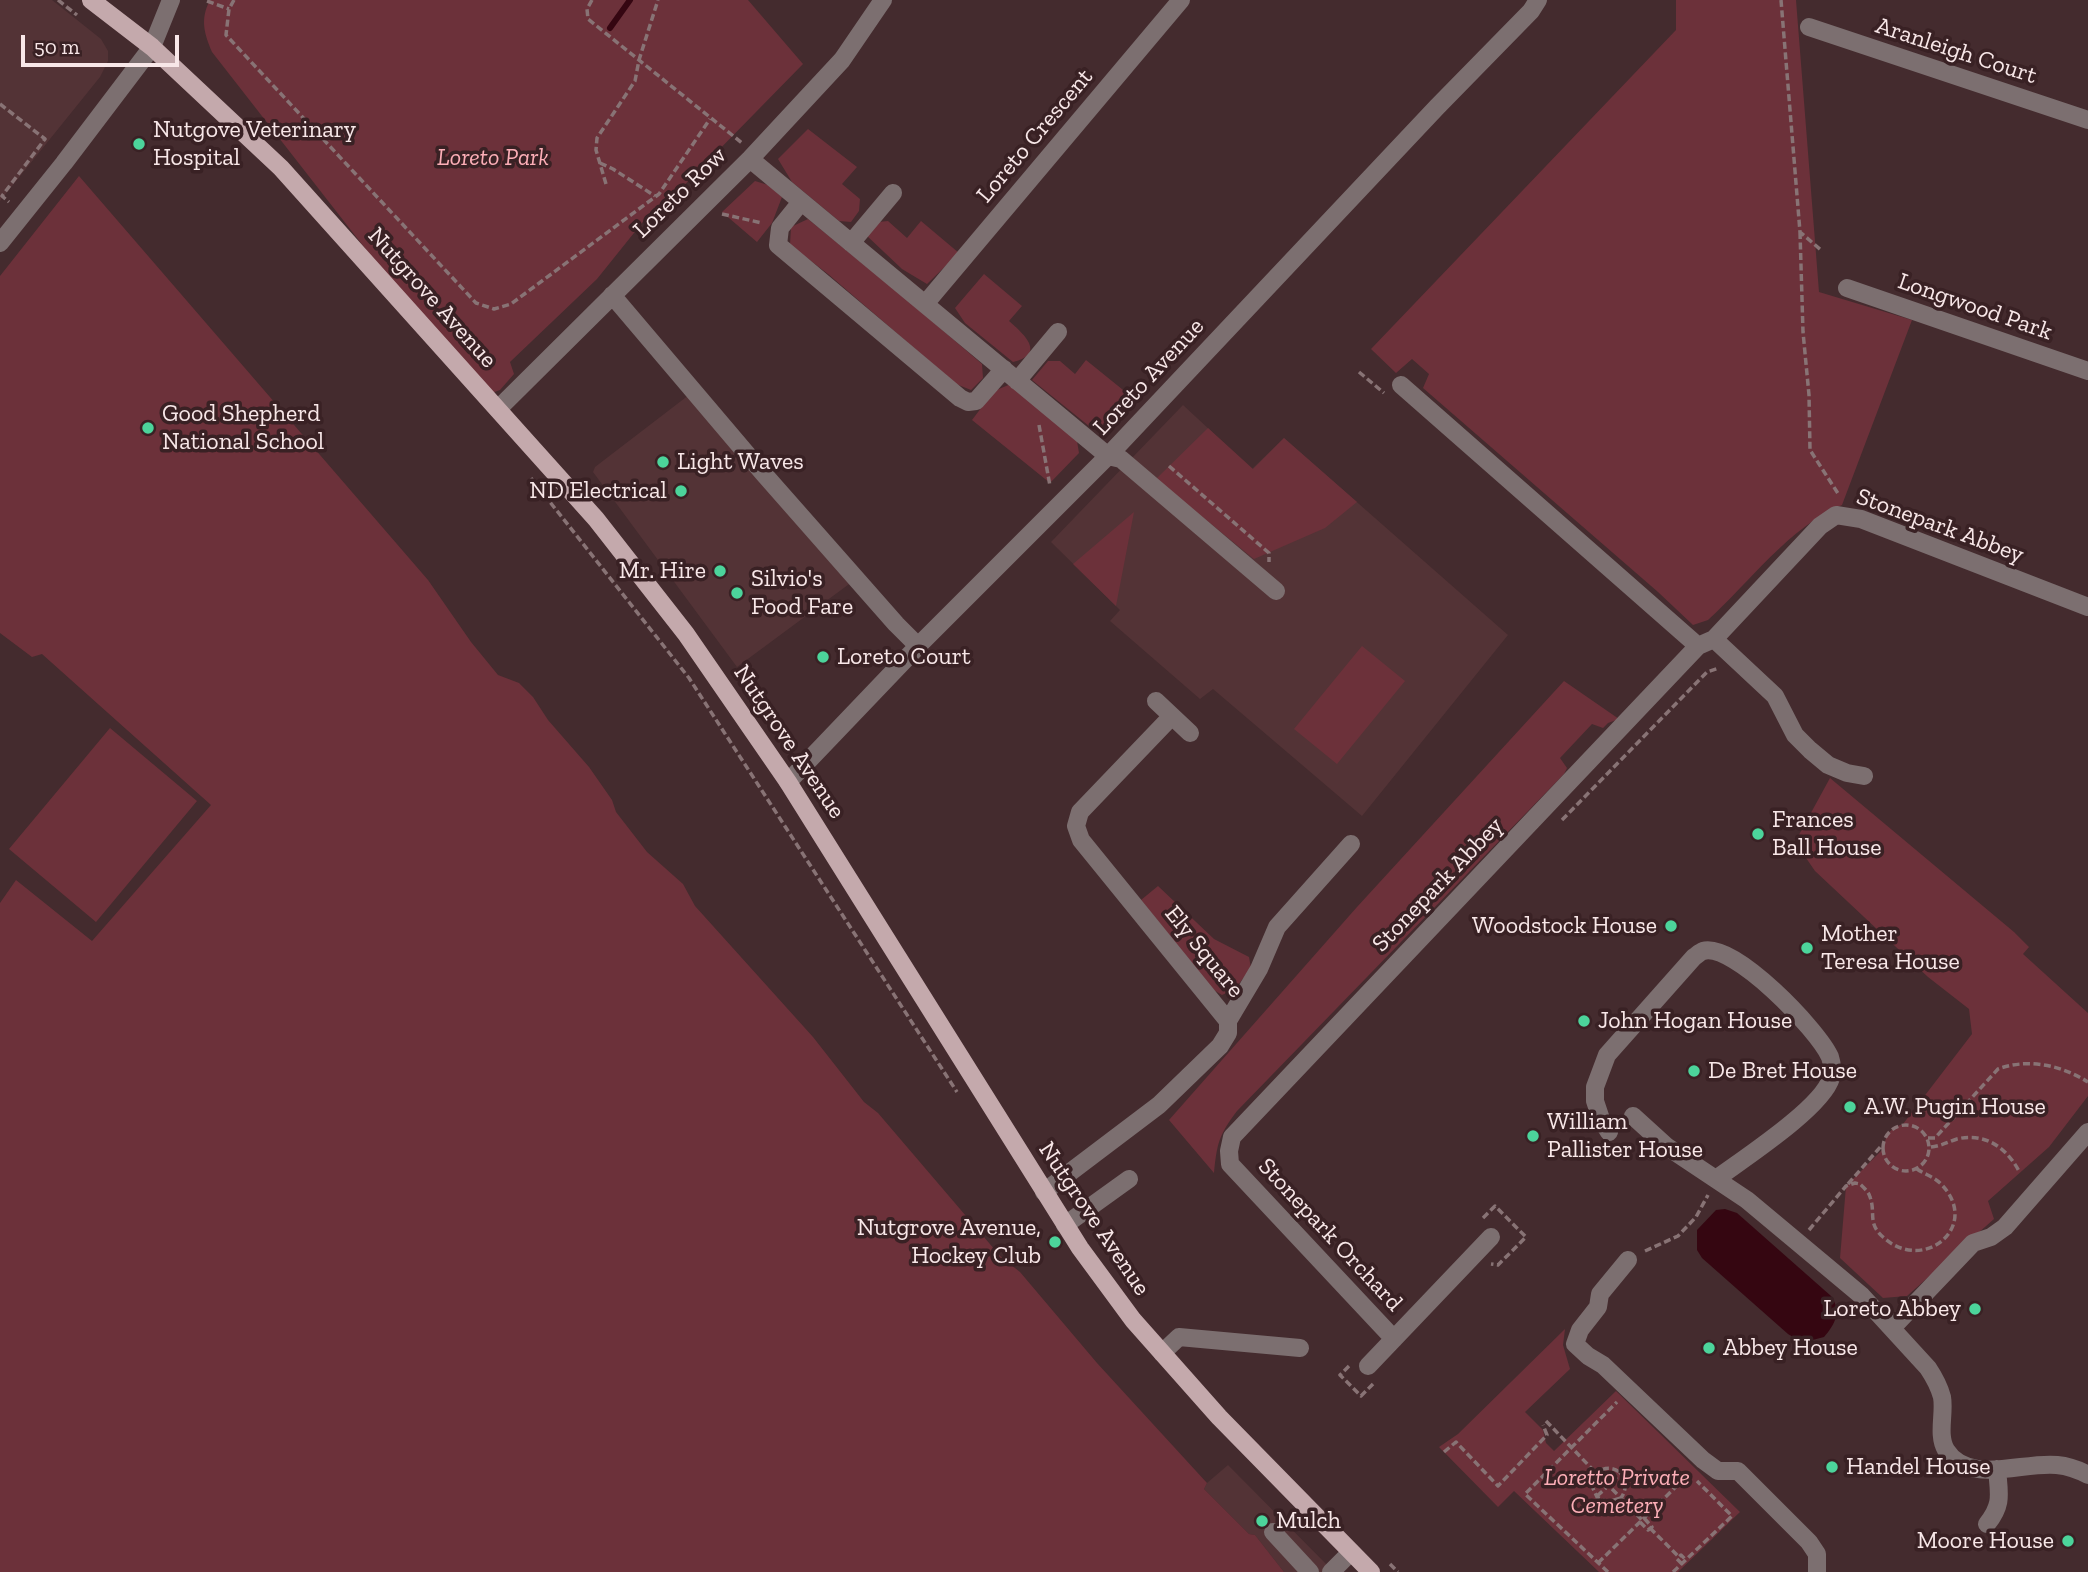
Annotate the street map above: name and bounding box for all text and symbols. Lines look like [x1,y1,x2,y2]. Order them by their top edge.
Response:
street label: Aranleigh Court [1872,11,2040,91]
scale bar [24,21,182,65]
text: 50 m [34,34,80,59]
street label: Loreto Crescent [971,63,1099,209]
place label: Nutgove Veterinary Hospital [153,116,356,172]
marker: Nutgove Veterinary Hospital [131,136,147,152]
street label: Loreto Row [627,142,733,244]
park label: Loreto Park [437,144,549,172]
street label: Nutgrove Avenue [361,222,503,374]
street label: Longwood Park [1894,267,2056,347]
street label: Loreto Avenue [1088,313,1210,441]
place label: Good Shepherd National School [162,400,324,456]
marker: Good Shepherd National School [140,420,156,436]
place label: Light Waves [677,448,804,476]
marker: Light Waves [655,454,671,470]
place label: ND Electrical [529,477,667,505]
street label: Stonepark Abbey [1852,482,2028,570]
marker: ND Electrical [673,483,689,499]
place label: Mr. Hire [619,557,706,585]
marker: Mr. Hire [712,563,728,579]
place label: Silvio's Food Fare [751,565,853,621]
marker: Silvio's Food Fare [729,585,745,601]
place label: Loreto Court [837,643,971,671]
marker: Loreto Court [815,649,831,665]
street label: Nutgrove Avenue [727,660,851,824]
place label: Frances Ball House [1772,806,1881,862]
street label: Stonepark Abbey [1367,812,1509,958]
marker: Frances Ball House [1750,826,1766,842]
street label: Ely Square [1158,900,1250,1004]
place label: Woodstock House [1472,912,1657,940]
marker: Woodstock House [1663,918,1679,934]
place label: Mother Teresa House [1821,920,1960,976]
marker: Mother Teresa House [1799,940,1815,956]
place label: John Hogan House [1598,1007,1792,1035]
marker: John Hogan House [1576,1013,1592,1029]
place label: De Bret House [1708,1057,1857,1085]
marker: De Bret House [1686,1063,1702,1079]
place label: A.W. Pugin House [1864,1093,2046,1121]
marker: A.W. Pugin House [1842,1099,1858,1115]
place label: William Pallister House [1547,1108,1703,1164]
marker: William Pallister House [1525,1128,1541,1144]
street label: Nutgrove Avenue [1032,1137,1156,1301]
street label: Stonepark Orchard [1252,1153,1408,1317]
place label: Nutgrove Avenue, Hockey Club [857,1214,1041,1270]
marker: Nutgrove Avenue, Hockey Club [1047,1234,1063,1250]
place label: Loreto Abbey [1823,1295,1961,1323]
marker: Loreto Abbey [1967,1301,1983,1317]
place label: Abbey House [1723,1334,1858,1362]
marker: Abbey House [1701,1340,1717,1356]
place label: Handel House [1846,1453,1991,1481]
marker: Handel House [1824,1459,1840,1475]
park label: Loretto Private Cemetery [1544,1464,1690,1520]
place label: Mulch [1276,1507,1341,1535]
marker: Mulch [1254,1513,1270,1529]
place label: Moore House [1917,1527,2054,1555]
marker: Moore House [2060,1533,2076,1549]

